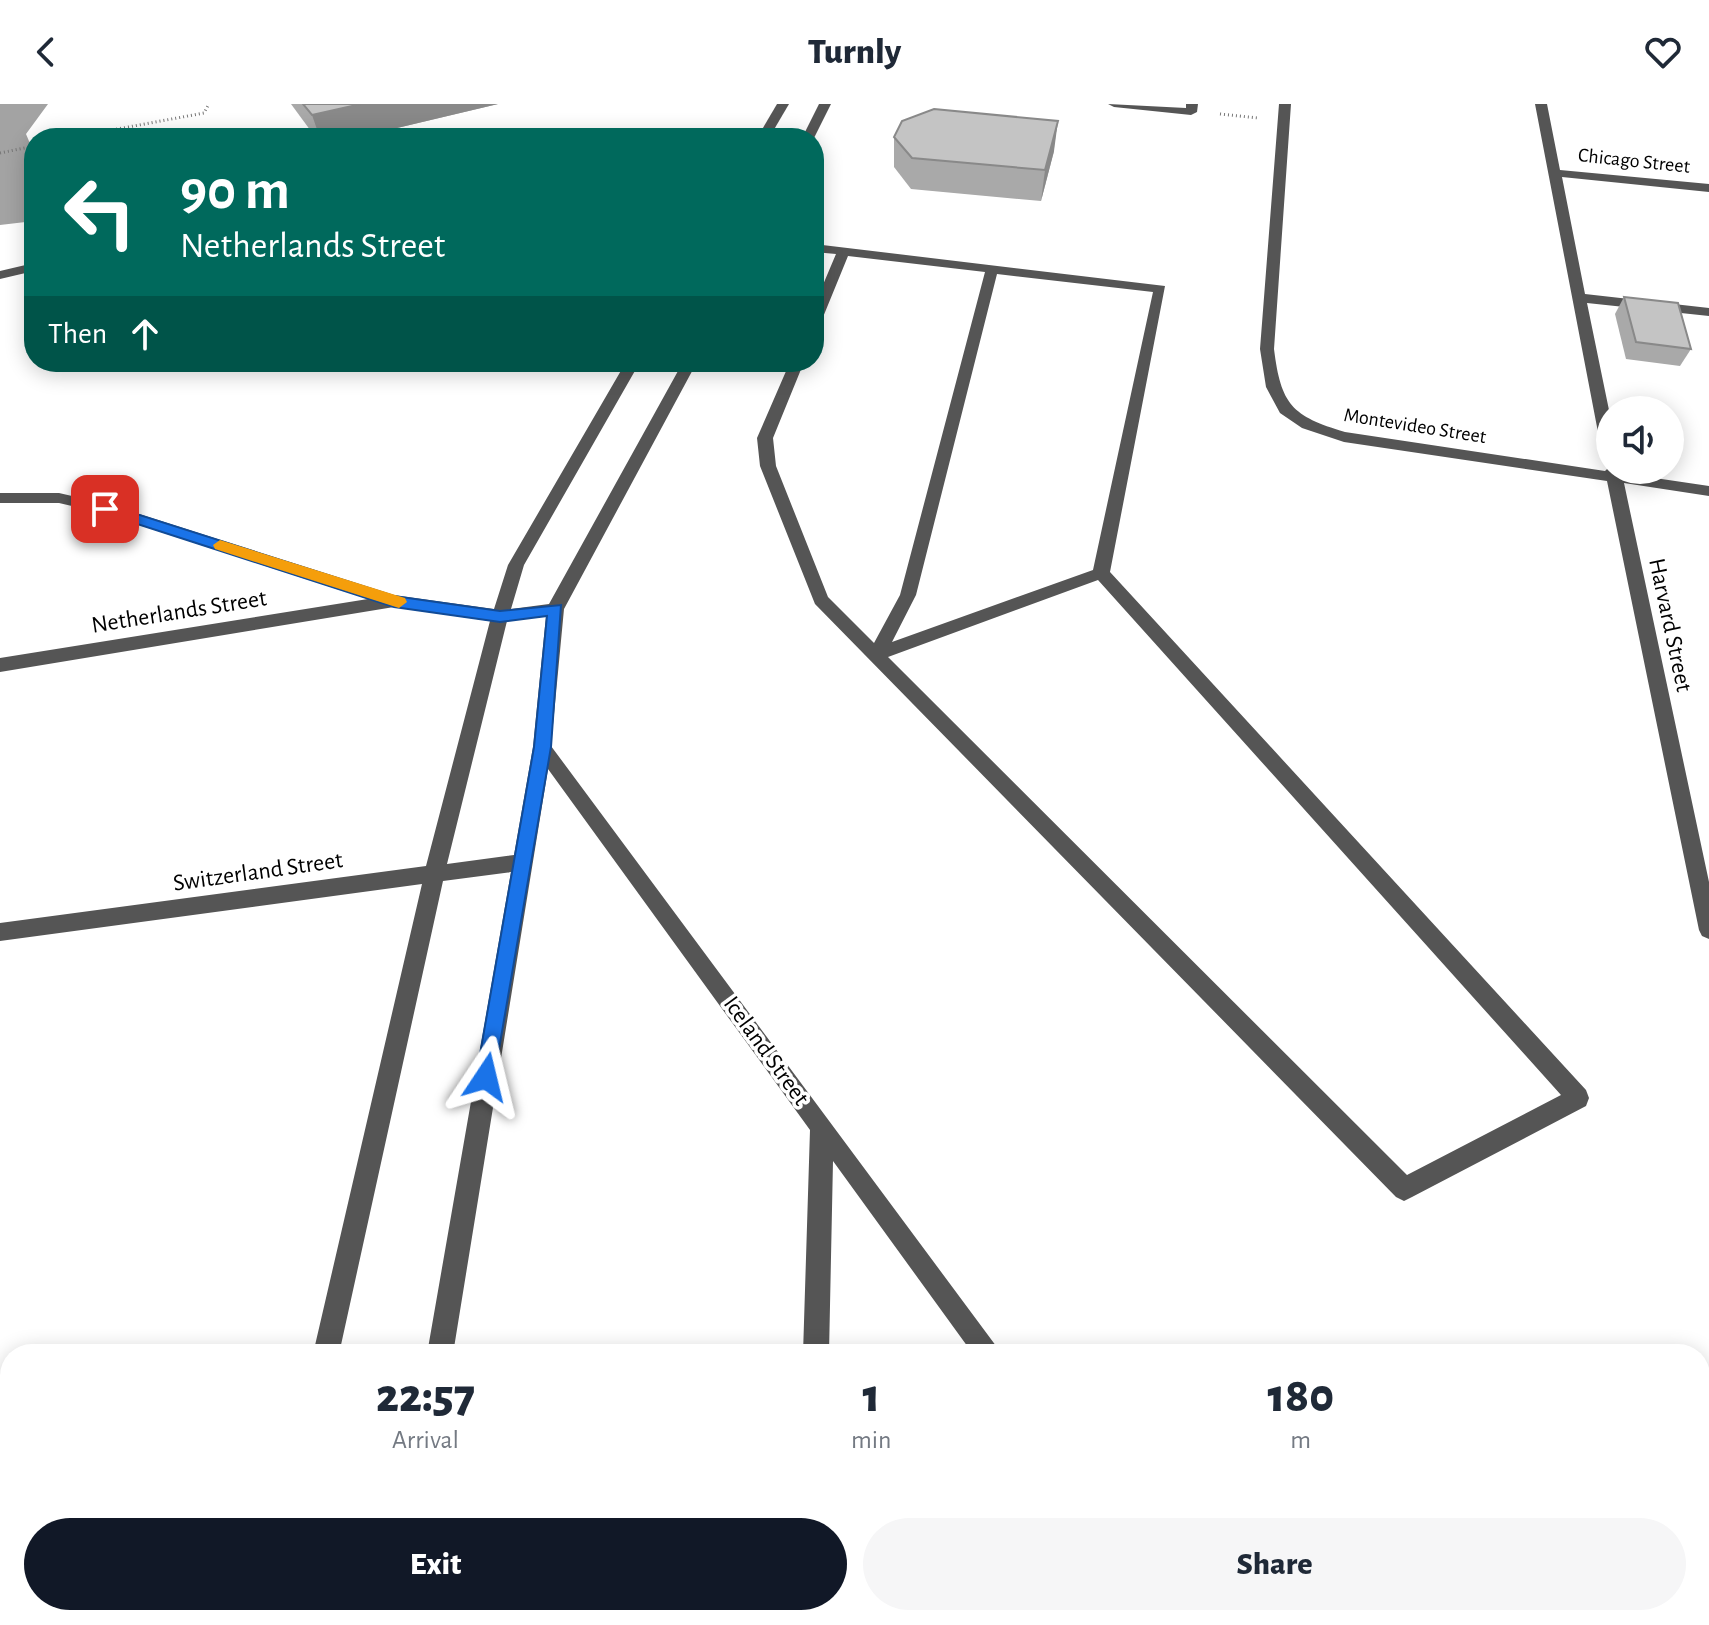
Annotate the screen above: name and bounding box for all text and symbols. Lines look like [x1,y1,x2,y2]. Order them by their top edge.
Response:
icon: back [24,30,68,74]
icon: heart [1641,30,1685,74]
text: Turnly [808,34,901,70]
street label: Chicago Street [1577,145,1692,177]
icon: left [48,160,152,264]
text: 90 m [180,163,290,219]
text: Netherlands Street [180,228,445,264]
icon: ahead [123,312,167,356]
text: Then [48,319,107,349]
map controls [1596,396,1684,484]
button: sound [1596,396,1684,484]
street label: Montevideo Street [1342,405,1488,447]
pin [71,475,139,543]
icon: arrive [83,487,127,531]
street label: Harvard Street [1644,556,1696,694]
street label: Netherlands Street [90,586,269,638]
street label: Switzerland Street [172,848,345,896]
street label: Iceland Street [719,992,814,1110]
position arrow [444,1035,528,1119]
text: 22:57 [376,1373,475,1421]
text: 1 [862,1373,880,1421]
text: 180 [1267,1373,1334,1421]
text: Arrival [392,1427,459,1453]
text: min [851,1427,891,1453]
text: m [1290,1427,1311,1453]
button: Exit [24,1518,847,1610]
button: Share [863,1518,1686,1610]

